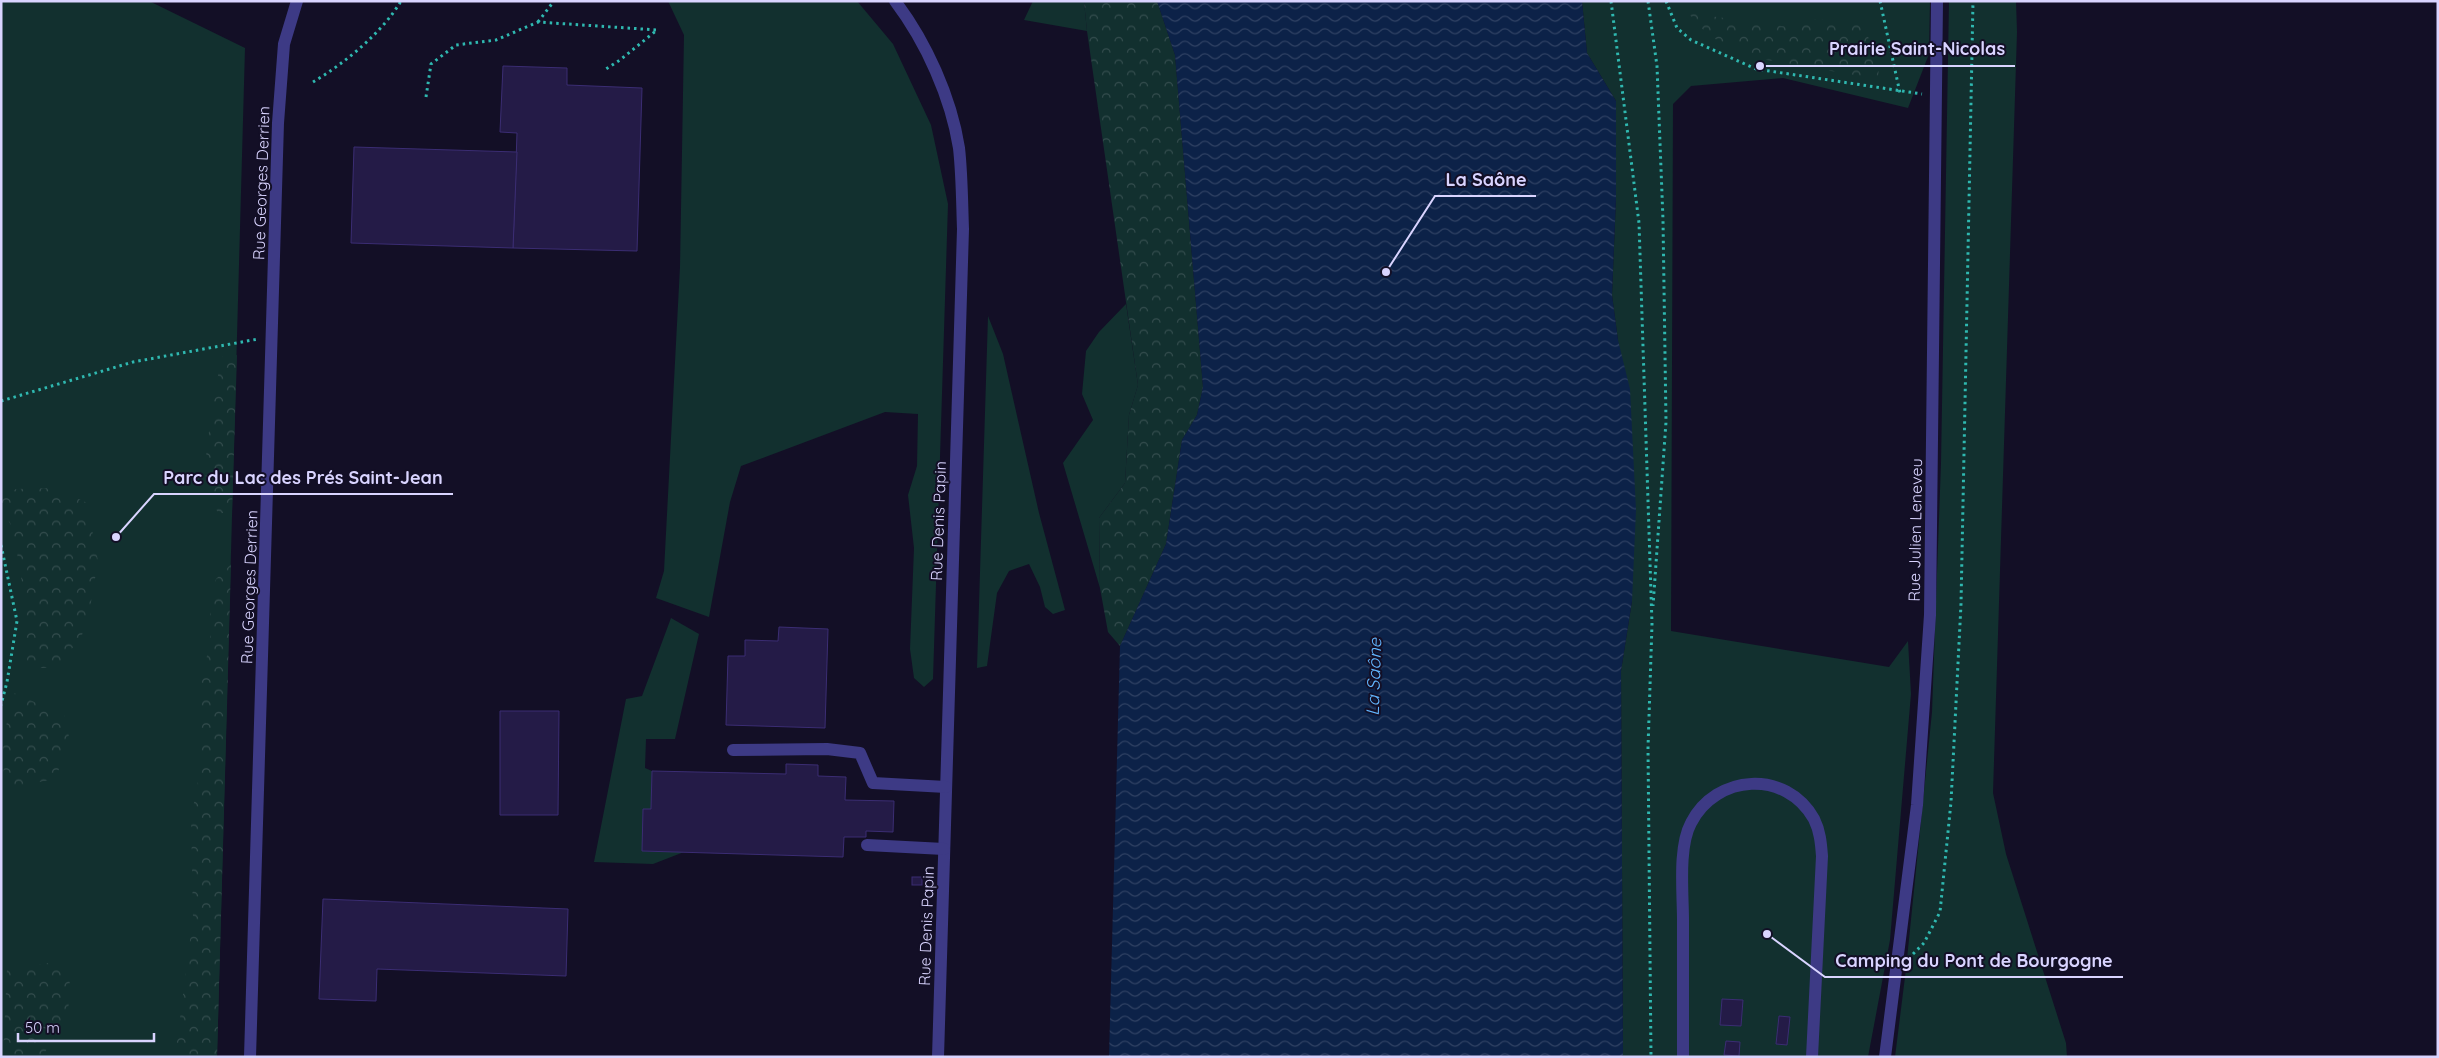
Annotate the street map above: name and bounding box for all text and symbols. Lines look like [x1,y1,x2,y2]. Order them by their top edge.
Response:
callout: Prairie Saint-Nicolas [1819,33,2015,66]
text: Prairie Saint-Nicolas [1829,37,2005,60]
street label: Rue Georges Derrien [248,106,274,260]
callout: La Saône [1435,163,1536,196]
text: La Saône [1445,168,1527,191]
street label: Rue Julien Leneveu [1904,458,1926,602]
callout: Parc du Lac des Prés Saint-Jean [154,461,453,494]
street label: Rue Denis Papin [926,461,950,581]
text: Parc du Lac des Prés Saint-Jean [163,466,443,489]
street label: Rue Georges Derrien [236,510,262,664]
water label: La Saône [1361,637,1386,716]
street label: Rue Denis Papin [914,866,938,986]
callout: Camping du Pont de Bourgogne [1825,944,2123,977]
text: Camping du Pont de Bourgogne [1835,949,2113,972]
scale bar [18,1010,154,1042]
text: 50 m [25,1018,60,1037]

